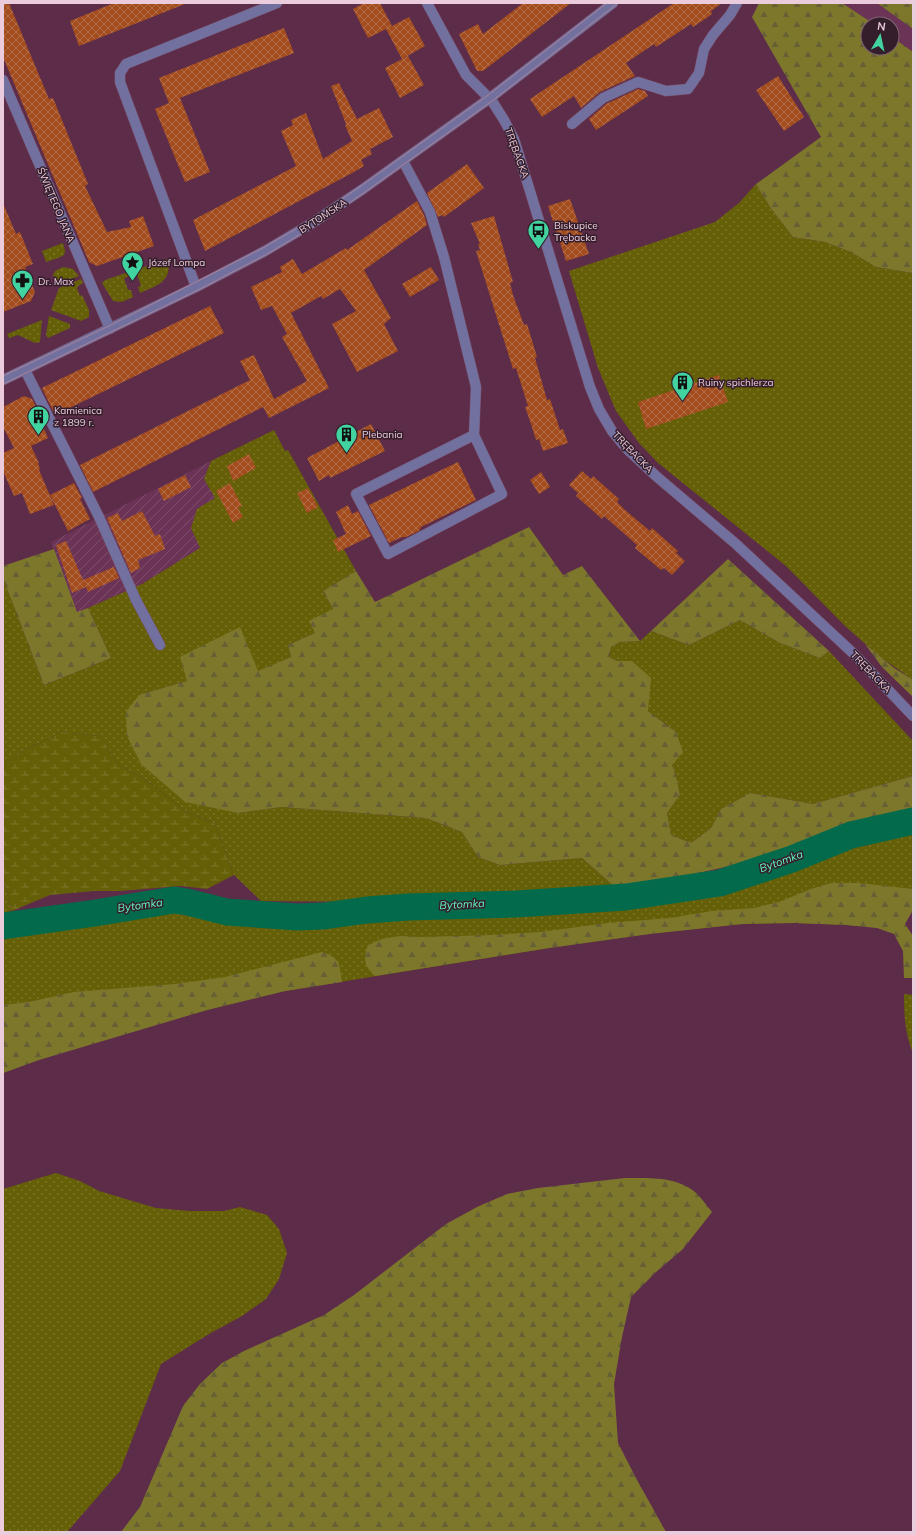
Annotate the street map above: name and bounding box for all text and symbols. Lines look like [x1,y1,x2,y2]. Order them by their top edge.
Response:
north arrow [860,16,900,56]
text: N [876,19,887,34]
street label: TRĘBACKA [502,126,532,181]
street label: ŚWIĘTEGO JANA [34,165,78,245]
street label: BYTOMSKA [297,195,350,236]
bus stop icon: Biskupice Trębacka [525,218,551,251]
place label: Biskupice Trębacka [554,219,598,244]
place icon: Józef Lompa [120,249,146,282]
place label: Józef Lompa [148,256,205,269]
pharmacy icon: Dr. Max [10,268,36,301]
place label: Dr. Max [38,275,74,288]
building icon: Ruiny spichlerza [670,369,696,402]
place label: Ruiny spichlerza [698,376,774,389]
building icon: Kamienica z 1899 r. [26,403,52,436]
place label: Kamienica z 1899 r. [54,404,102,429]
building icon: Plebania [333,421,359,454]
place label: Plebania [362,428,403,441]
street label: TRĘBACKA [610,428,657,476]
street label: TRĘBACKA [848,648,895,696]
water label: Bytomka [757,847,805,875]
water label: Bytomka [117,895,164,915]
water label: Bytomka [439,896,485,912]

